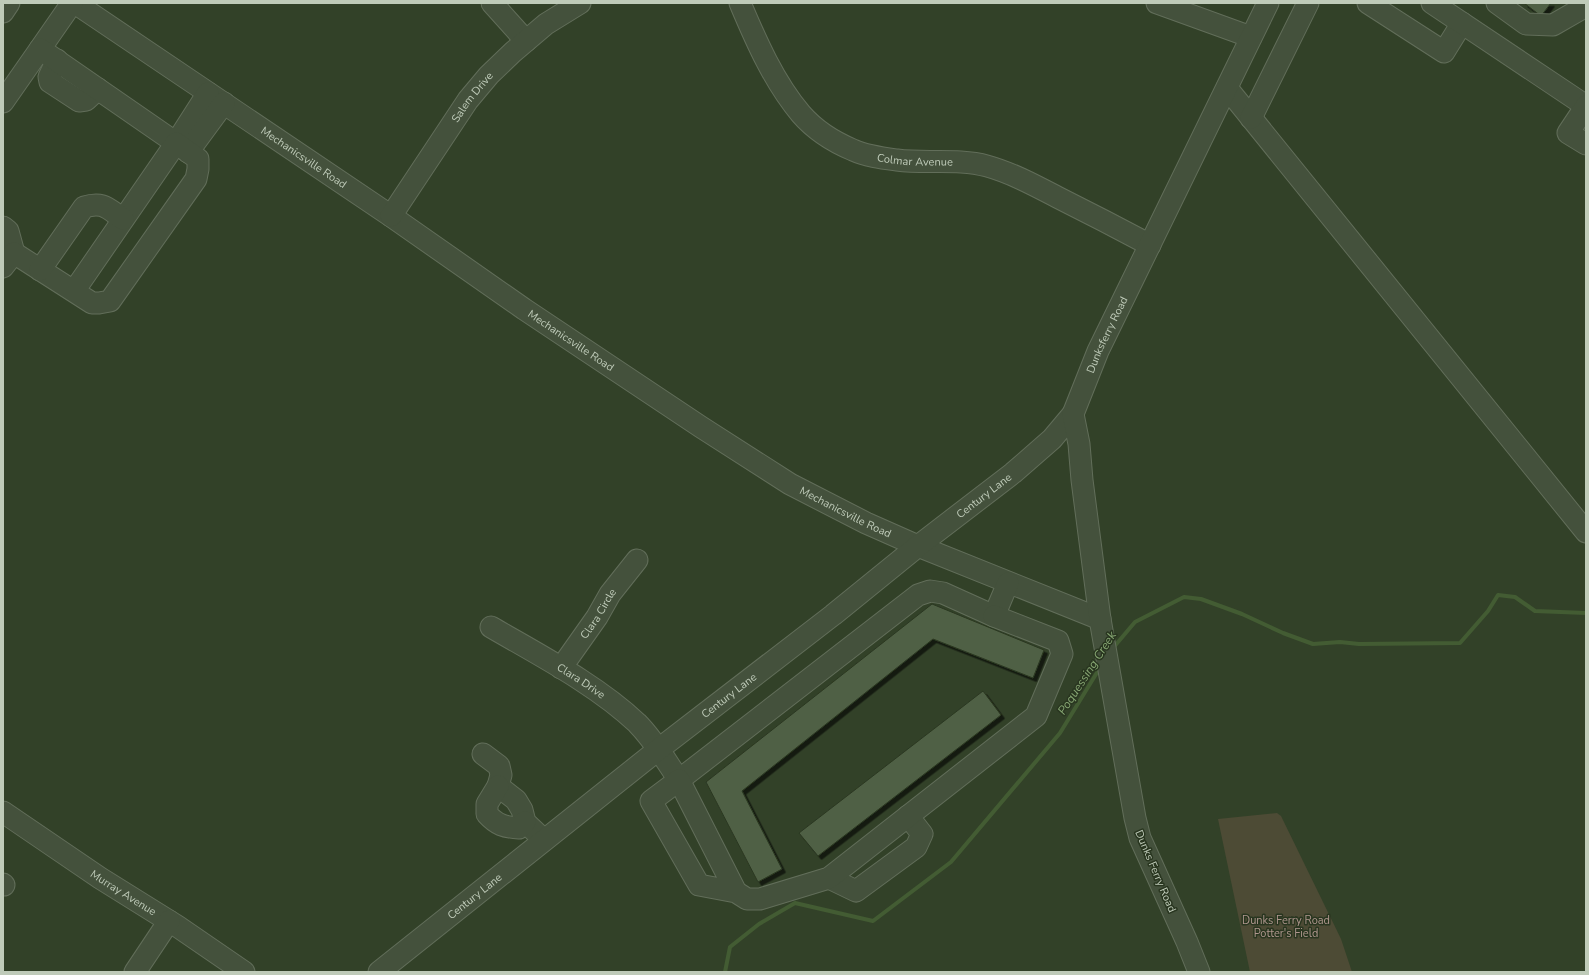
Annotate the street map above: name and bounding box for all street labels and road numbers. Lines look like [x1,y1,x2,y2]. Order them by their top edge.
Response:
street label: Salem Drive [448,69,497,125]
street label: Mechanicsville Road [258,123,349,192]
street label: Colmar Avenue [876,150,953,170]
street label: Dunksferry Road [1083,294,1131,376]
street label: Mechanicsville Road [525,307,617,375]
street label: Century Lane [953,470,1015,522]
street label: Mechanicsville Road [797,483,894,541]
street label: Clara Circle [577,585,620,642]
street label: Clara Drive [554,660,608,703]
street label: Century Lane [698,670,760,722]
street label: Dunks Ferry Road [1131,828,1180,915]
street label: Murray Avenue [87,867,159,919]
street label: Century Lane [444,870,505,923]

